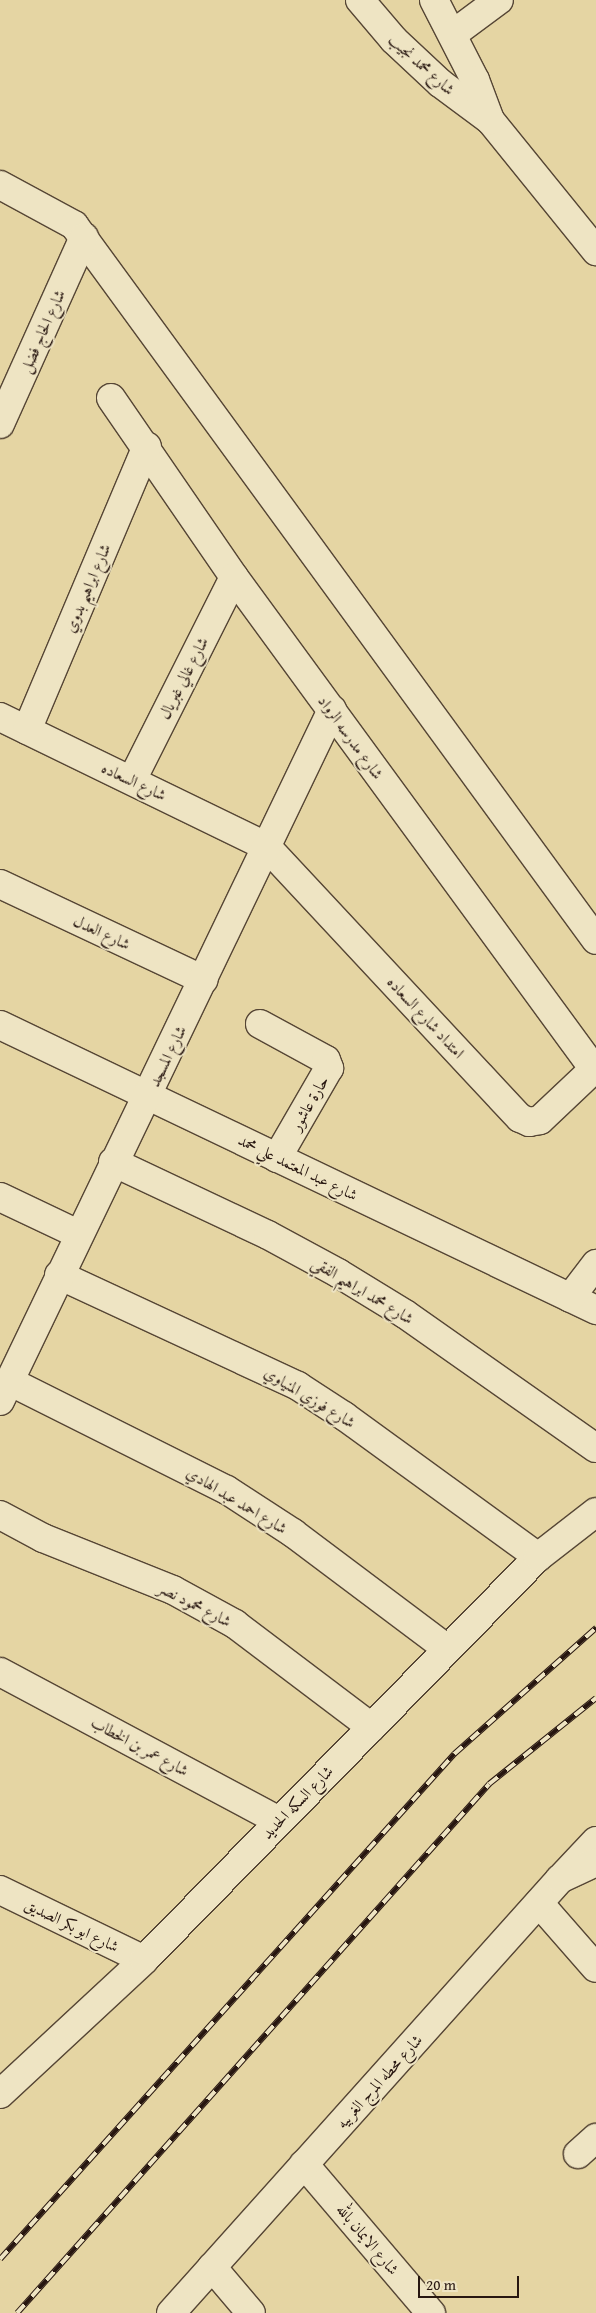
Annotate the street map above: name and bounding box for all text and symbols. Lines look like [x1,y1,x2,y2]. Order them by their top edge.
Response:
street label: شارع محمد نجيب [385,29,459,99]
street label: شارع الحاج فضل [15,286,69,376]
street label: شارع ابراهيم بدوي [60,541,114,635]
street label: شارع غالي غبريال [154,634,212,722]
street label: شارع مدرسه الرواد [314,691,388,783]
street label: شارع السعاده [99,758,169,804]
street label: شارع العدل [70,910,134,954]
street label: امتداد شارع السعاده [383,972,469,1062]
street label: شارع المسجد [144,1022,190,1090]
street label: حارة عاشور [286,1072,332,1134]
street label: شارع عبد المعتمد علي محمد [235,1130,361,1204]
street label: شارع محمد ابراهيم الفقي [309,1252,417,1328]
street label: شارع فوزي المنياوي [261,1362,359,1432]
street label: شارع احمد عبد الهادي [183,1462,291,1538]
street label: شارع محمود نصر [155,1577,235,1631]
street label: شارع عمر بن الخطاب [88,1712,192,1780]
street label: شارع السكه الحديد [257,1761,337,1843]
street label: شارع ابو بكر الصديق [22,1894,122,1956]
street label: شارع محطه المرج الغربيه [332,2030,426,2132]
street label: شارع الايمان بالله [333,2200,403,2278]
scale bar [421,2266,522,2298]
text: 20 m [426,2274,456,2295]

